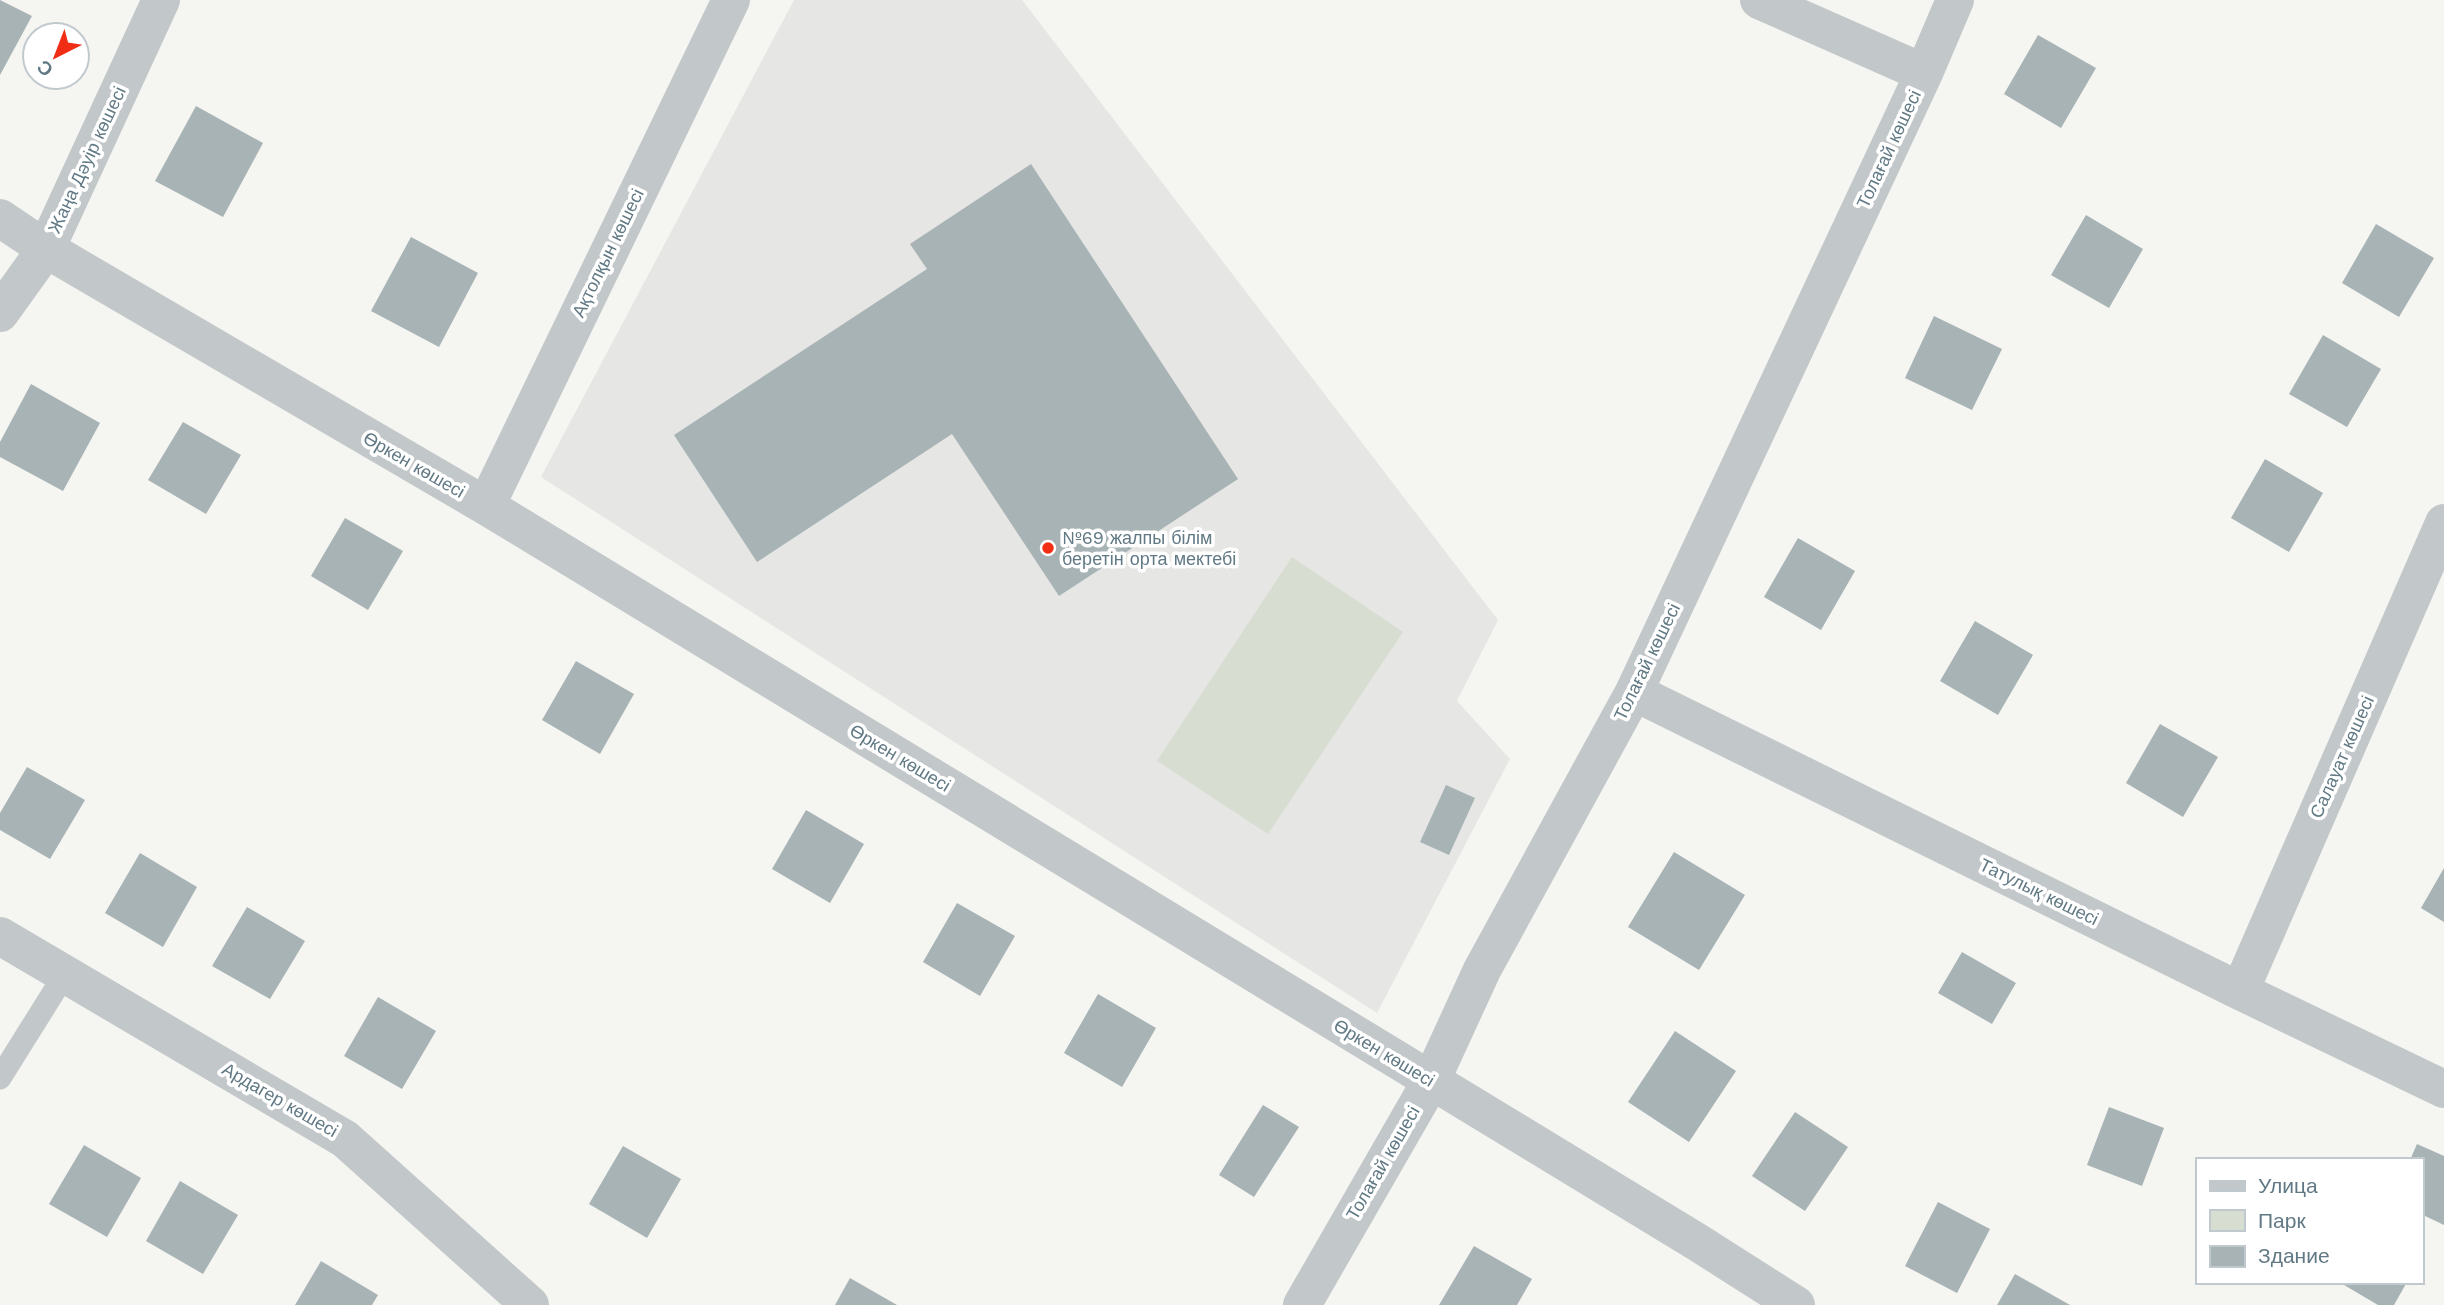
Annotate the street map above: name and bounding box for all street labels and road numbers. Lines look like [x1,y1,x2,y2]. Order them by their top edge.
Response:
street label: Жаңа Дәуір көшесі [43,83,130,237]
street label: Толағай көшесі [1852,86,1925,211]
street label: Ақтолқын көшесі [567,185,648,320]
street label: Өркен көшесі [360,427,469,502]
street label: Толағай көшесі [1609,600,1684,724]
street label: Салауат көшесі [2305,692,2378,821]
street label: Өркен көшесі [846,719,954,796]
street label: Татулық көшесі [1976,854,2102,929]
street label: Өркен көшесі [1330,1014,1438,1091]
street label: Ардагер көшесі [219,1058,342,1141]
street label: Толағай көшесі [1342,1102,1424,1223]

